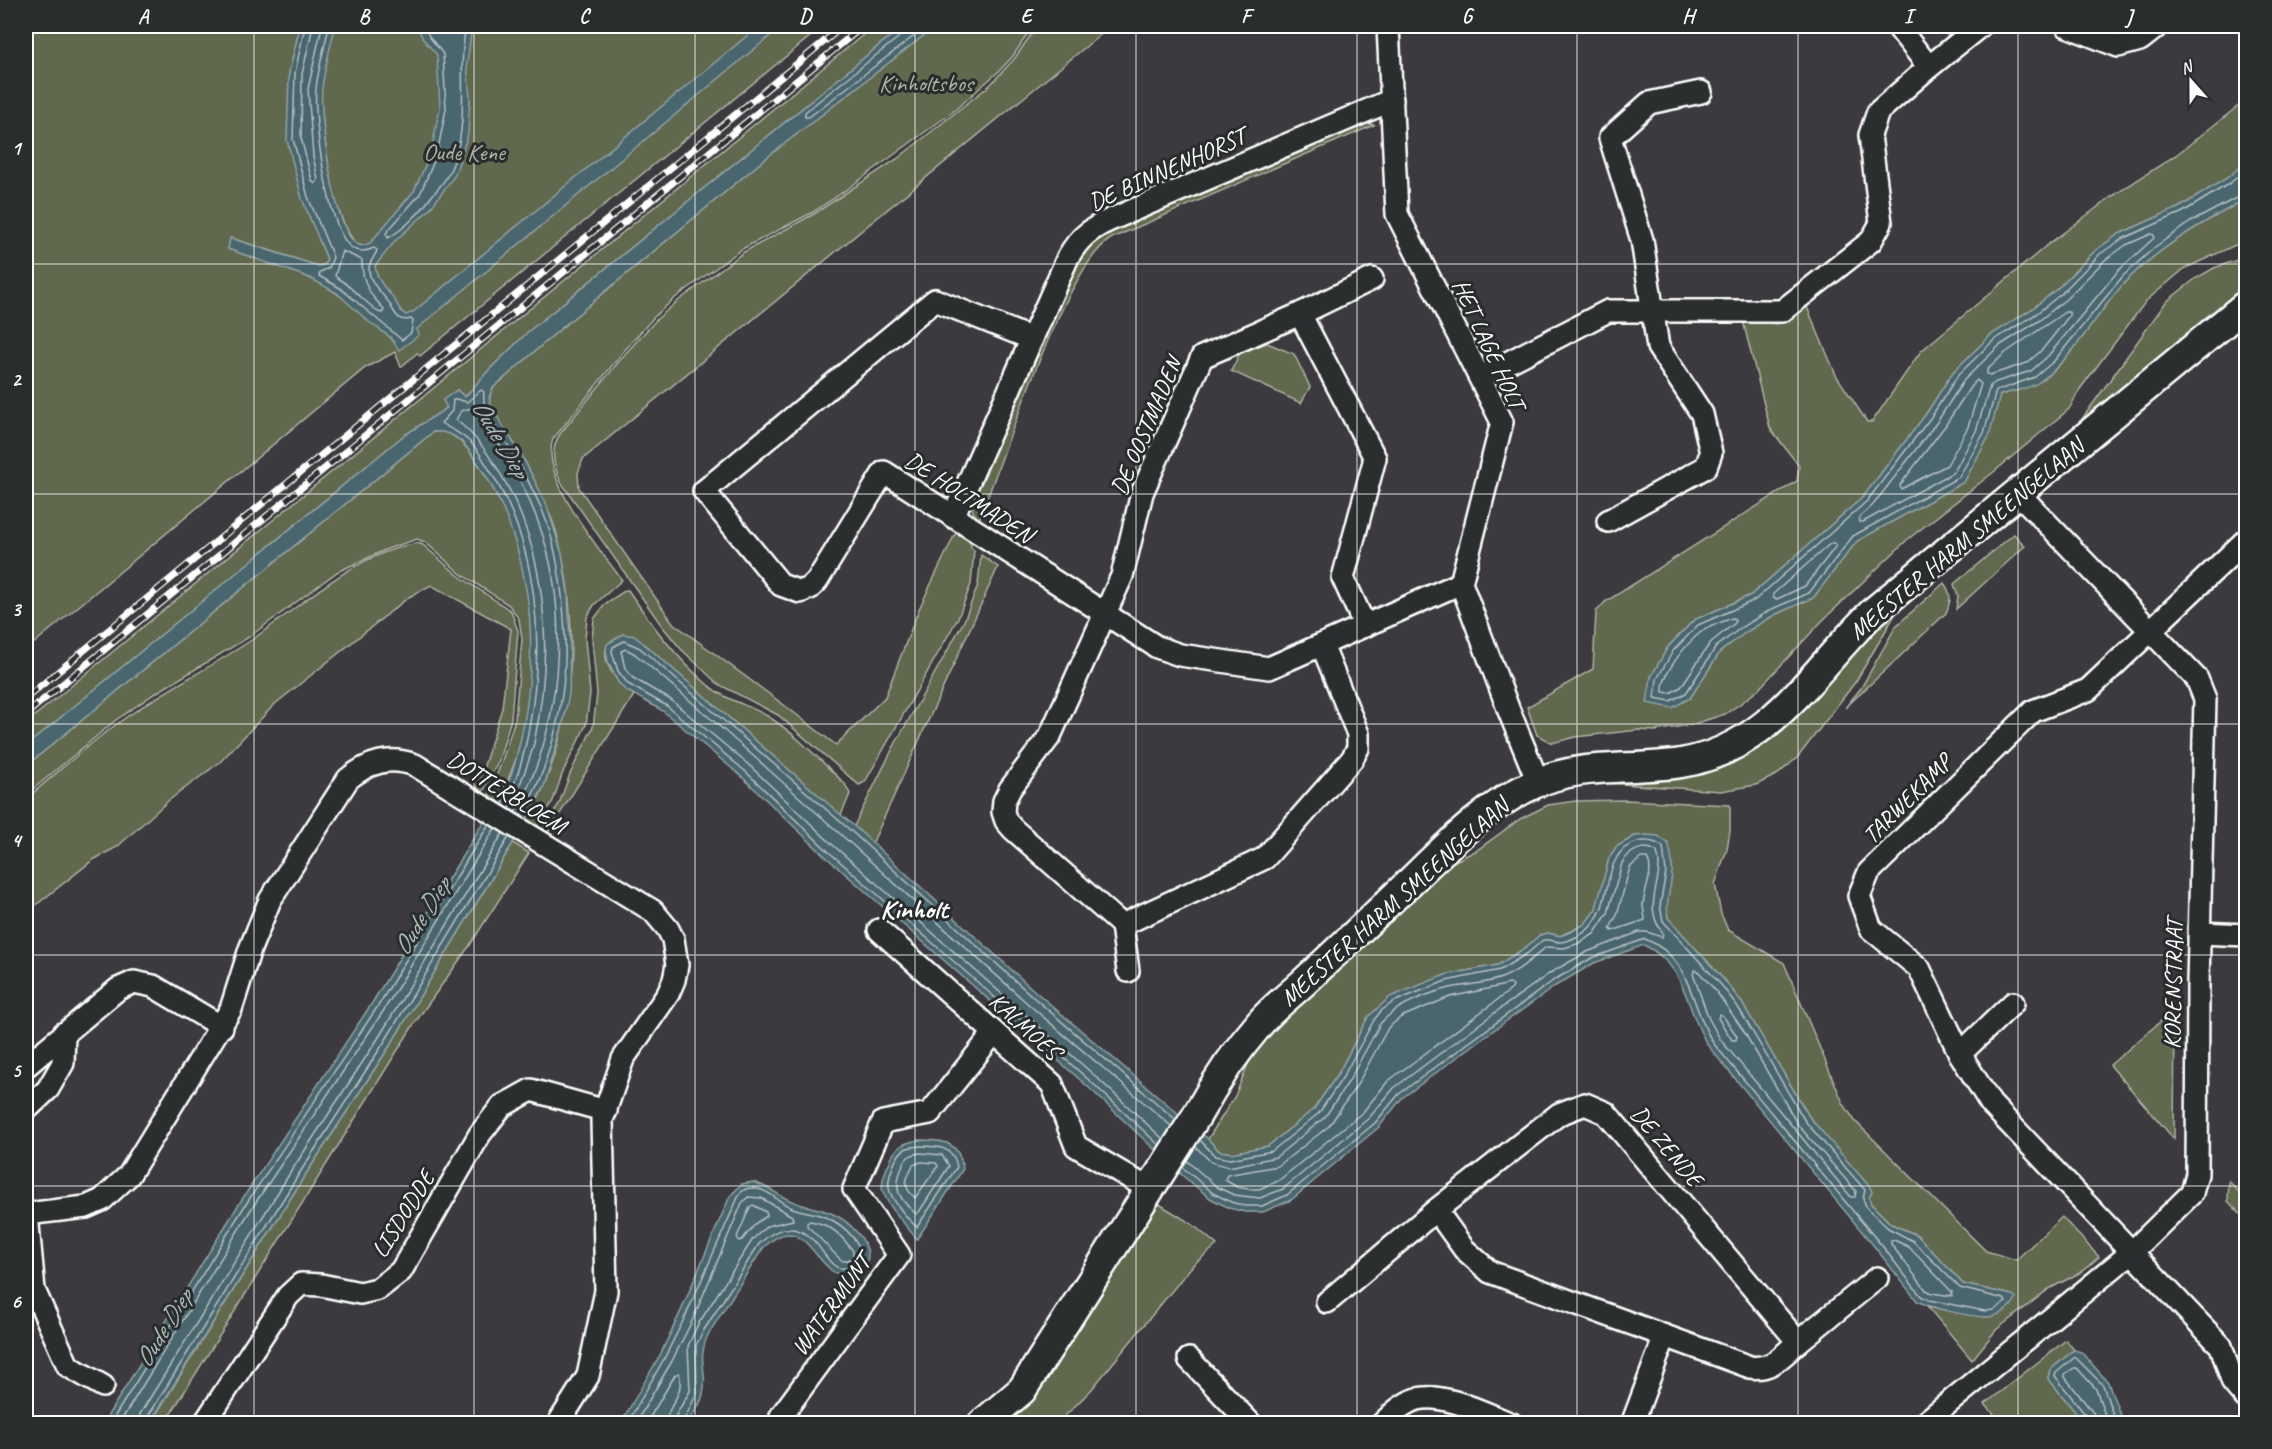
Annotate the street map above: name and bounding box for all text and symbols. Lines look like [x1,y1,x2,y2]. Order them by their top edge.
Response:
text: A [138,4,150,29]
text: B [359,4,371,29]
text: C [579,4,591,29]
text: D [799,4,813,29]
text: E [1021,4,1035,29]
text: F [1241,4,1255,29]
text: G [1462,4,1475,29]
text: H [1682,4,1697,29]
text: I [1904,4,1917,29]
text: J [2124,4,2136,29]
north arrow [2161,51,2221,111]
text: N [2178,56,2197,79]
park label: Kinholtsbos [879,68,976,98]
street label: DE BINNENHORST [1084,119,1256,217]
text: 1 [12,136,23,161]
park label: Oude Kene [423,137,507,167]
street label: HET LAGE HOLT [1446,274,1534,418]
street label: DE OOSTMADEN [1104,350,1190,499]
text: 2 [12,367,23,392]
water label: Oude Diep [464,393,539,487]
street label: MEESTER HARM SMEENGELAAN [1843,430,2092,646]
street label: DE HOLTMADEN [900,445,1042,551]
text: 3 [12,597,23,622]
street label: DOTTERBLOEM [442,744,574,842]
street label: TARWEKAMP [1856,745,1961,850]
street label: MEESTER HARM SMEENGELAAN [1274,789,1517,1013]
text: 4 [12,828,24,853]
water label: Oude Diep [385,868,460,961]
district label: Kinholt [880,892,951,926]
street label: KORENSTRAAT [2157,914,2189,1049]
street label: KALMOES [983,986,1070,1069]
text: 5 [12,1058,23,1083]
street label: DE ZENDE [1624,1099,1711,1195]
street label: LISDODDE [365,1163,443,1263]
street label: WATERMUNT [784,1244,881,1361]
water label: Oude Diep [127,1280,202,1373]
text: 6 [11,1289,22,1314]

